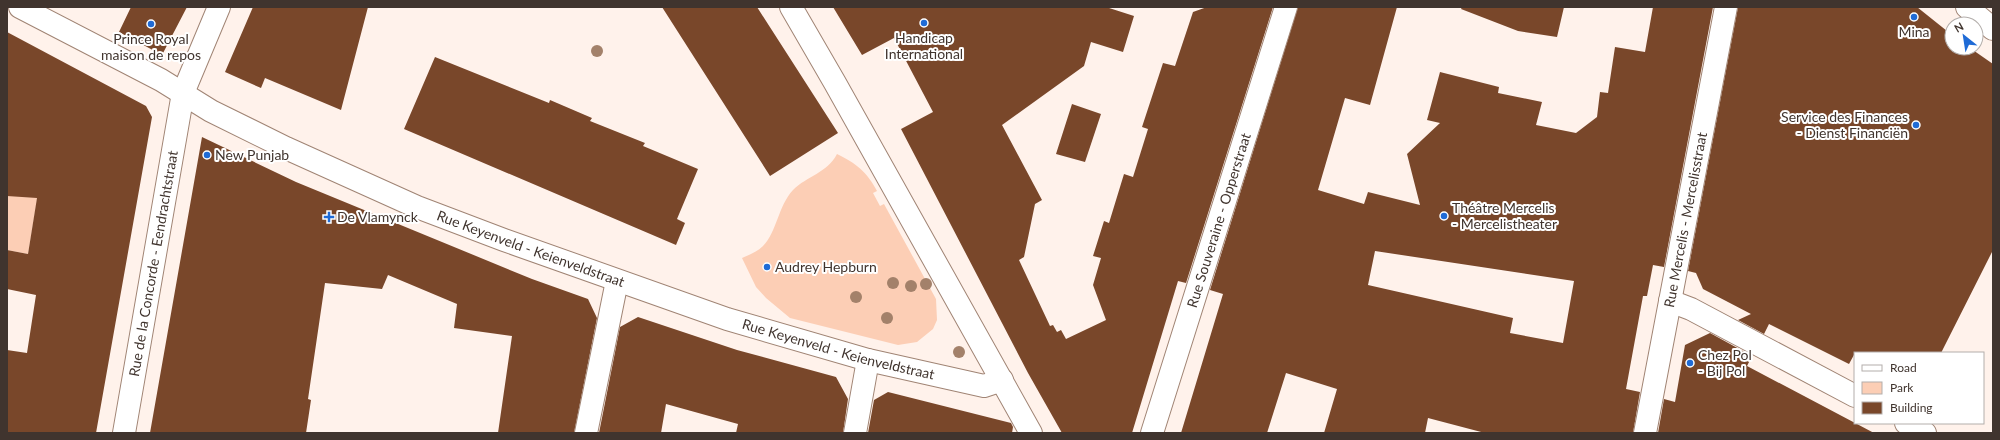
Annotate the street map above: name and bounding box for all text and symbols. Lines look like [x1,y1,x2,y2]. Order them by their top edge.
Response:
marker: Mina [1909,12,1919,22]
north arrow [1944,16,1984,56]
marker: Handicap International [919,18,929,28]
marker: Prince Royal maison de repos [146,19,156,29]
text: N [1952,19,1966,35]
place label: Mina [1898,23,1930,40]
place label: Handicap International [885,29,963,62]
place label: Prince Royal maison de repos [101,30,201,63]
place label: Service des Finances - Dienst Financiën [1781,108,1908,141]
marker: Service des Finances - Dienst Financiën [1911,120,1921,130]
street label: Rue Souveraine - Opperstraat [1183,131,1254,310]
street label: Rue Mercelis - Mercelisstraat [1660,131,1710,309]
place label: New Punjab [215,146,289,163]
street label: Rue de la Concorde - Eendrachtstraat [125,149,181,378]
marker: New Punjab [202,150,212,160]
place label: Théâtre Mercelis - Mercelistheater [1452,199,1557,232]
street label: Rue Keyenveld - Keienveldstraat [435,206,627,290]
place label: De Vlamynck [337,208,419,225]
marker: Théâtre Mercelis - Mercelistheater [1439,211,1449,221]
marker: De Vlamynck [324,212,334,222]
place label: Audrey Hepburn [775,258,877,275]
marker: Audrey Hepburn [762,262,772,272]
street label: Rue Keyenveld - Keienveldstraat [740,315,936,383]
place label: Chez Pol - Bij Pol [1698,346,1752,379]
legend [1854,352,1984,424]
marker: Chez Pol - Bij Pol [1685,358,1695,368]
text: Road [1890,360,1917,375]
text: Park [1890,380,1914,395]
text: Building [1890,400,1933,415]

